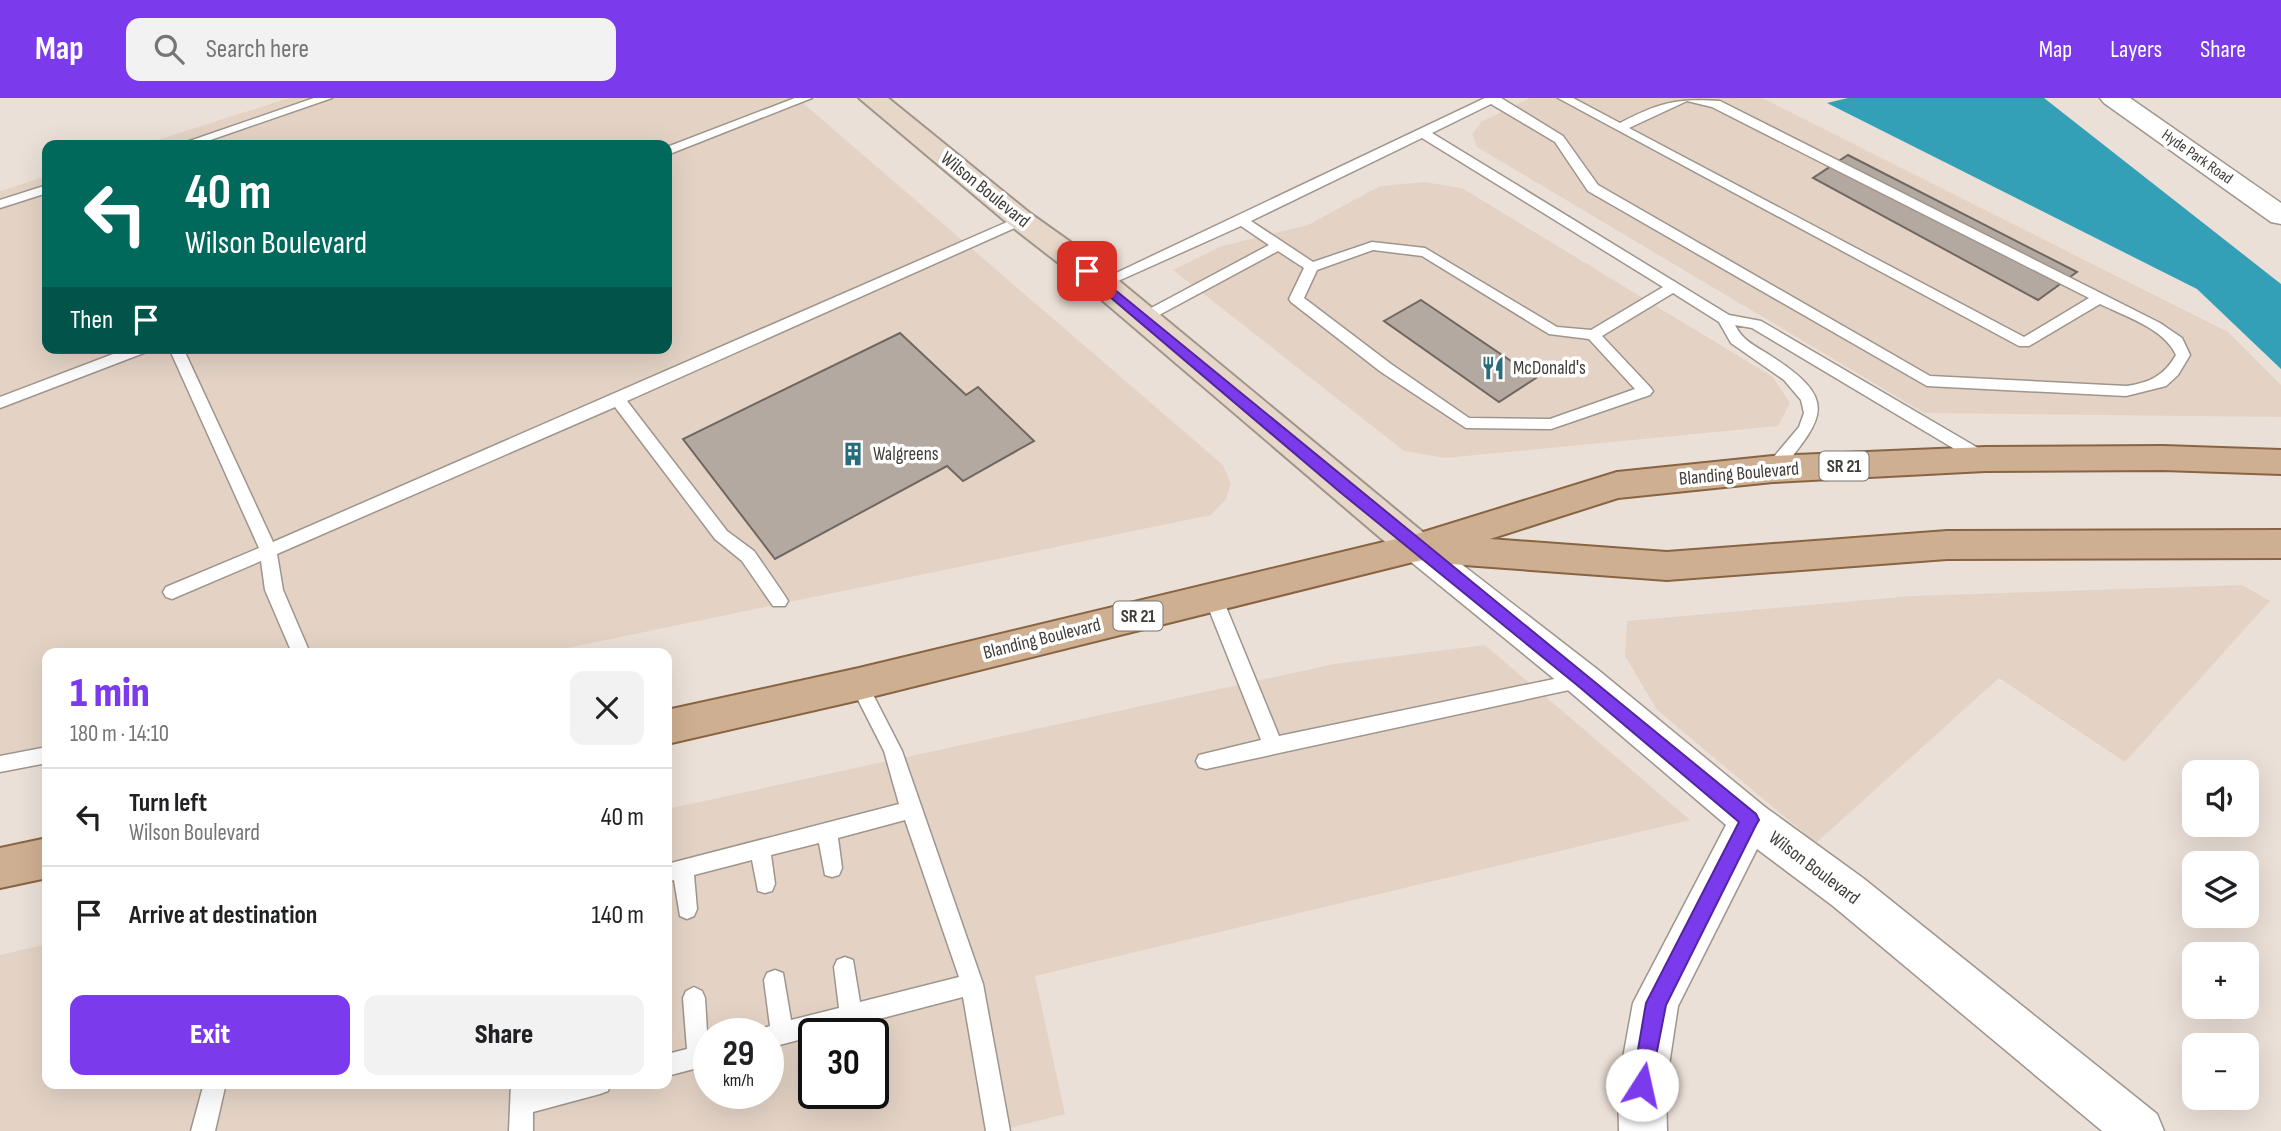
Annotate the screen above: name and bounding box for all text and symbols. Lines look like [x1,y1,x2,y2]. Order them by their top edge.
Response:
search box [126,18,616,81]
text: Map [35,29,84,69]
icon: search [150,30,188,68]
text: Search here [206,34,309,65]
text: Map [2039,35,2072,64]
text: Layers [2110,35,2162,64]
text: Share [2200,35,2246,64]
street label: Hyde Park Road [2158,126,2236,188]
street label: Wilson Boulevard [936,147,1034,233]
text: 40 m [185,164,271,223]
icon: left [70,168,161,259]
text: Wilson Boulevard [185,224,367,263]
pin [1057,241,1117,301]
icon: arrive [1068,252,1106,290]
icon: arrive [127,301,165,339]
text: Then [70,305,113,336]
restaurant icon: McDonald's [1479,354,1507,382]
place label: McDonald's [1513,357,1586,380]
building icon: Walgreens [839,440,867,468]
place label: Walgreens [873,443,939,466]
road number: SR 21 [1820,452,1868,480]
street label: Blanding Boulevard [1678,457,1800,491]
road number: SR 21 [1114,602,1162,630]
street label: Blanding Boulevard [981,613,1103,665]
text: 1 min [70,668,150,719]
button: close [570,671,644,745]
text: 180 m · 14:10 [70,720,169,748]
map controls [2182,760,2259,1110]
button: sound [2182,760,2259,837]
text: Turn left [129,788,207,819]
icon: left [70,798,108,836]
text: 40 m [601,802,644,833]
text: Wilson Boulevard [129,819,260,847]
street label: Wilson Boulevard [1764,826,1864,910]
button: layers [2182,851,2259,928]
icon: arrive [70,896,108,934]
text: Arrive at destination [129,900,317,931]
text: 140 m [592,900,644,931]
button: + [2182,942,2259,1019]
button: Exit [70,995,350,1075]
button: Share [364,995,644,1075]
speed limit sign: 30 [798,1018,889,1109]
text: 29 [723,1033,754,1076]
button: − [2182,1033,2259,1110]
position arrow [1605,1048,1679,1122]
text: km/h [723,1070,754,1091]

